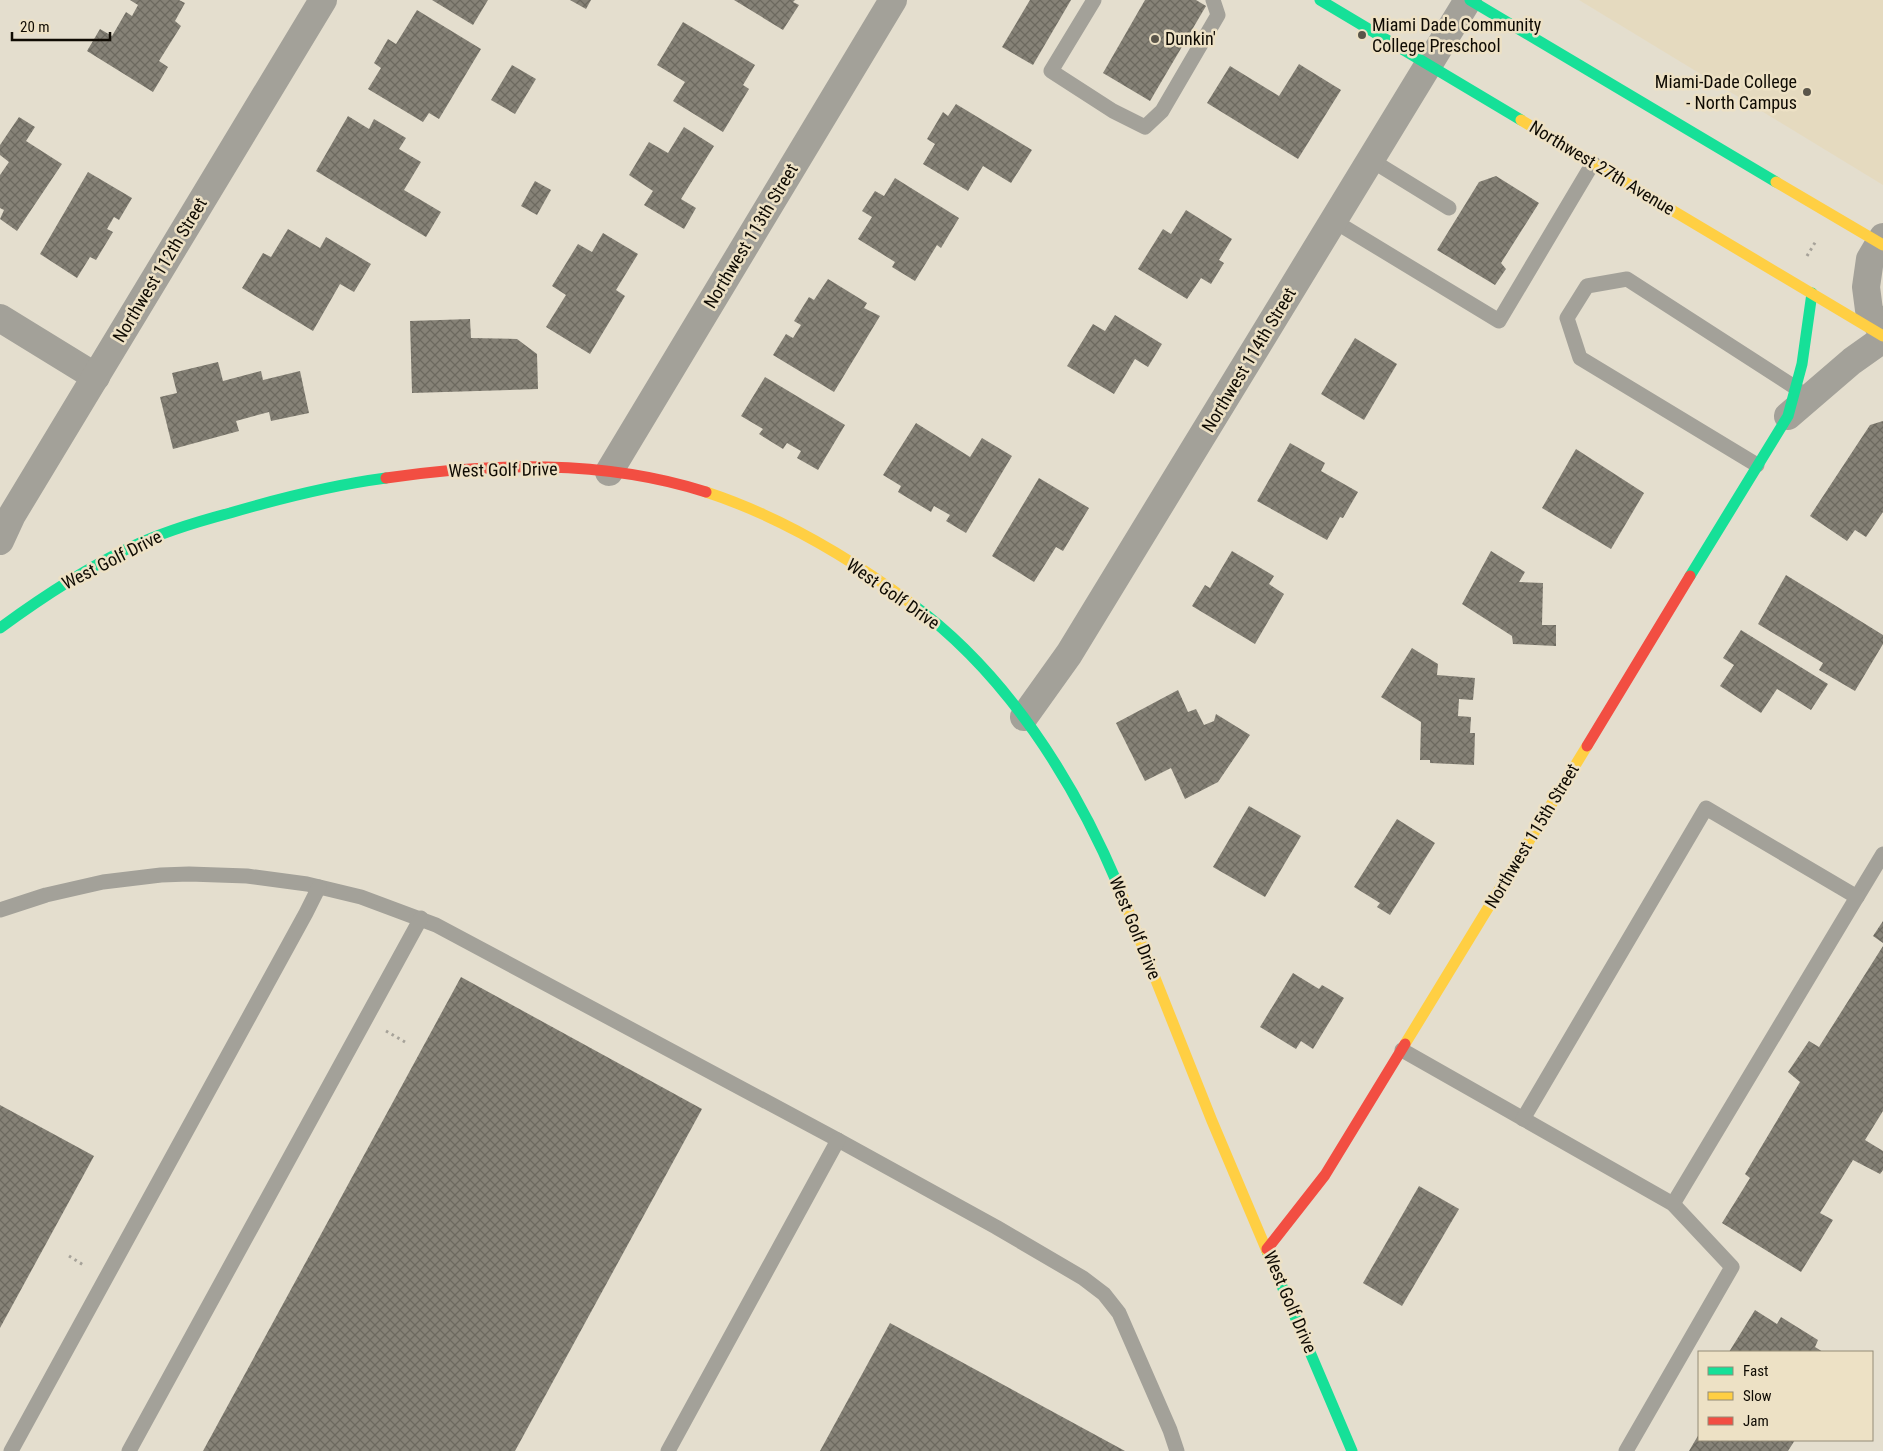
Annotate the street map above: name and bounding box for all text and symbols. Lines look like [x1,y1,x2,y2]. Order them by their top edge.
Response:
scale bar [12,10,110,42]
place label: Miami Dade Community College Preschool [1372,14,1542,56]
text: 20 m [20,18,50,36]
place label: Dunkin' [1165,28,1216,49]
marker: Miami Dade Community College Preschool [1356,29,1368,41]
marker: Dunkin' [1149,33,1161,45]
place label: Miami-Dade College - North Campus [1655,71,1797,113]
marker: Miami-Dade College - North Campus [1801,86,1813,98]
street label: Northwest 27th Avenue [1526,116,1679,219]
street label: Northwest 113th Street [699,160,802,312]
street label: Northwest 112th Street [108,194,211,346]
street label: Northwest 114th Street [1197,284,1300,436]
street label: West Golf Drive [448,458,558,481]
street label: West Golf Drive [58,525,165,594]
street label: West Golf Drive [843,554,944,633]
street label: Northwest 115th Street [1480,760,1583,912]
street label: West Golf Drive [1105,873,1166,982]
street label: West Golf Drive [1259,1247,1321,1356]
legend [1698,1351,1873,1441]
text: Fast [1743,1362,1768,1380]
text: Slow [1743,1387,1772,1405]
text: Jam [1743,1412,1769,1430]

